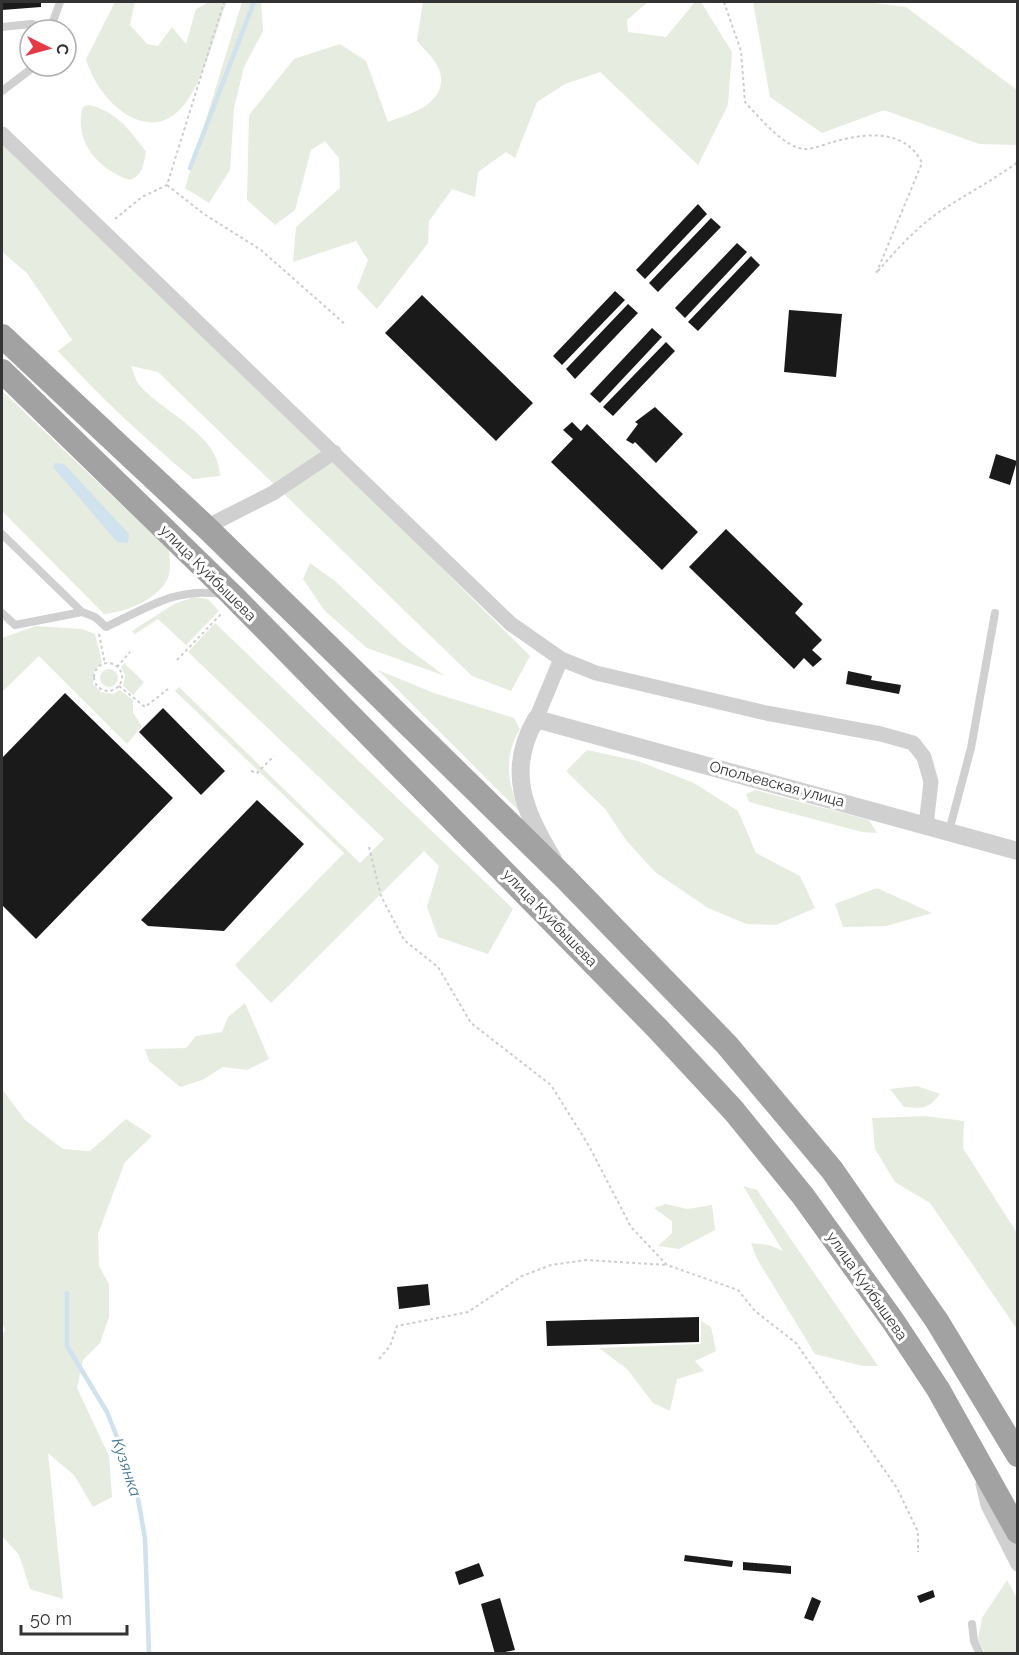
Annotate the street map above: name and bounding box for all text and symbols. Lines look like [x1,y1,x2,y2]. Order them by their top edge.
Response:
north arrow [18,18,78,78]
text: С [53,43,72,56]
street label: улица Куйбышева [156,521,260,625]
street label: Опольевская улица [707,757,847,811]
street label: улица Куйбышева [499,866,601,970]
street label: улица Куйбышева [823,1228,911,1344]
water label: Кузянка [108,1435,145,1499]
scale bar [21,1598,128,1636]
text: 50 m [30,1608,72,1629]

